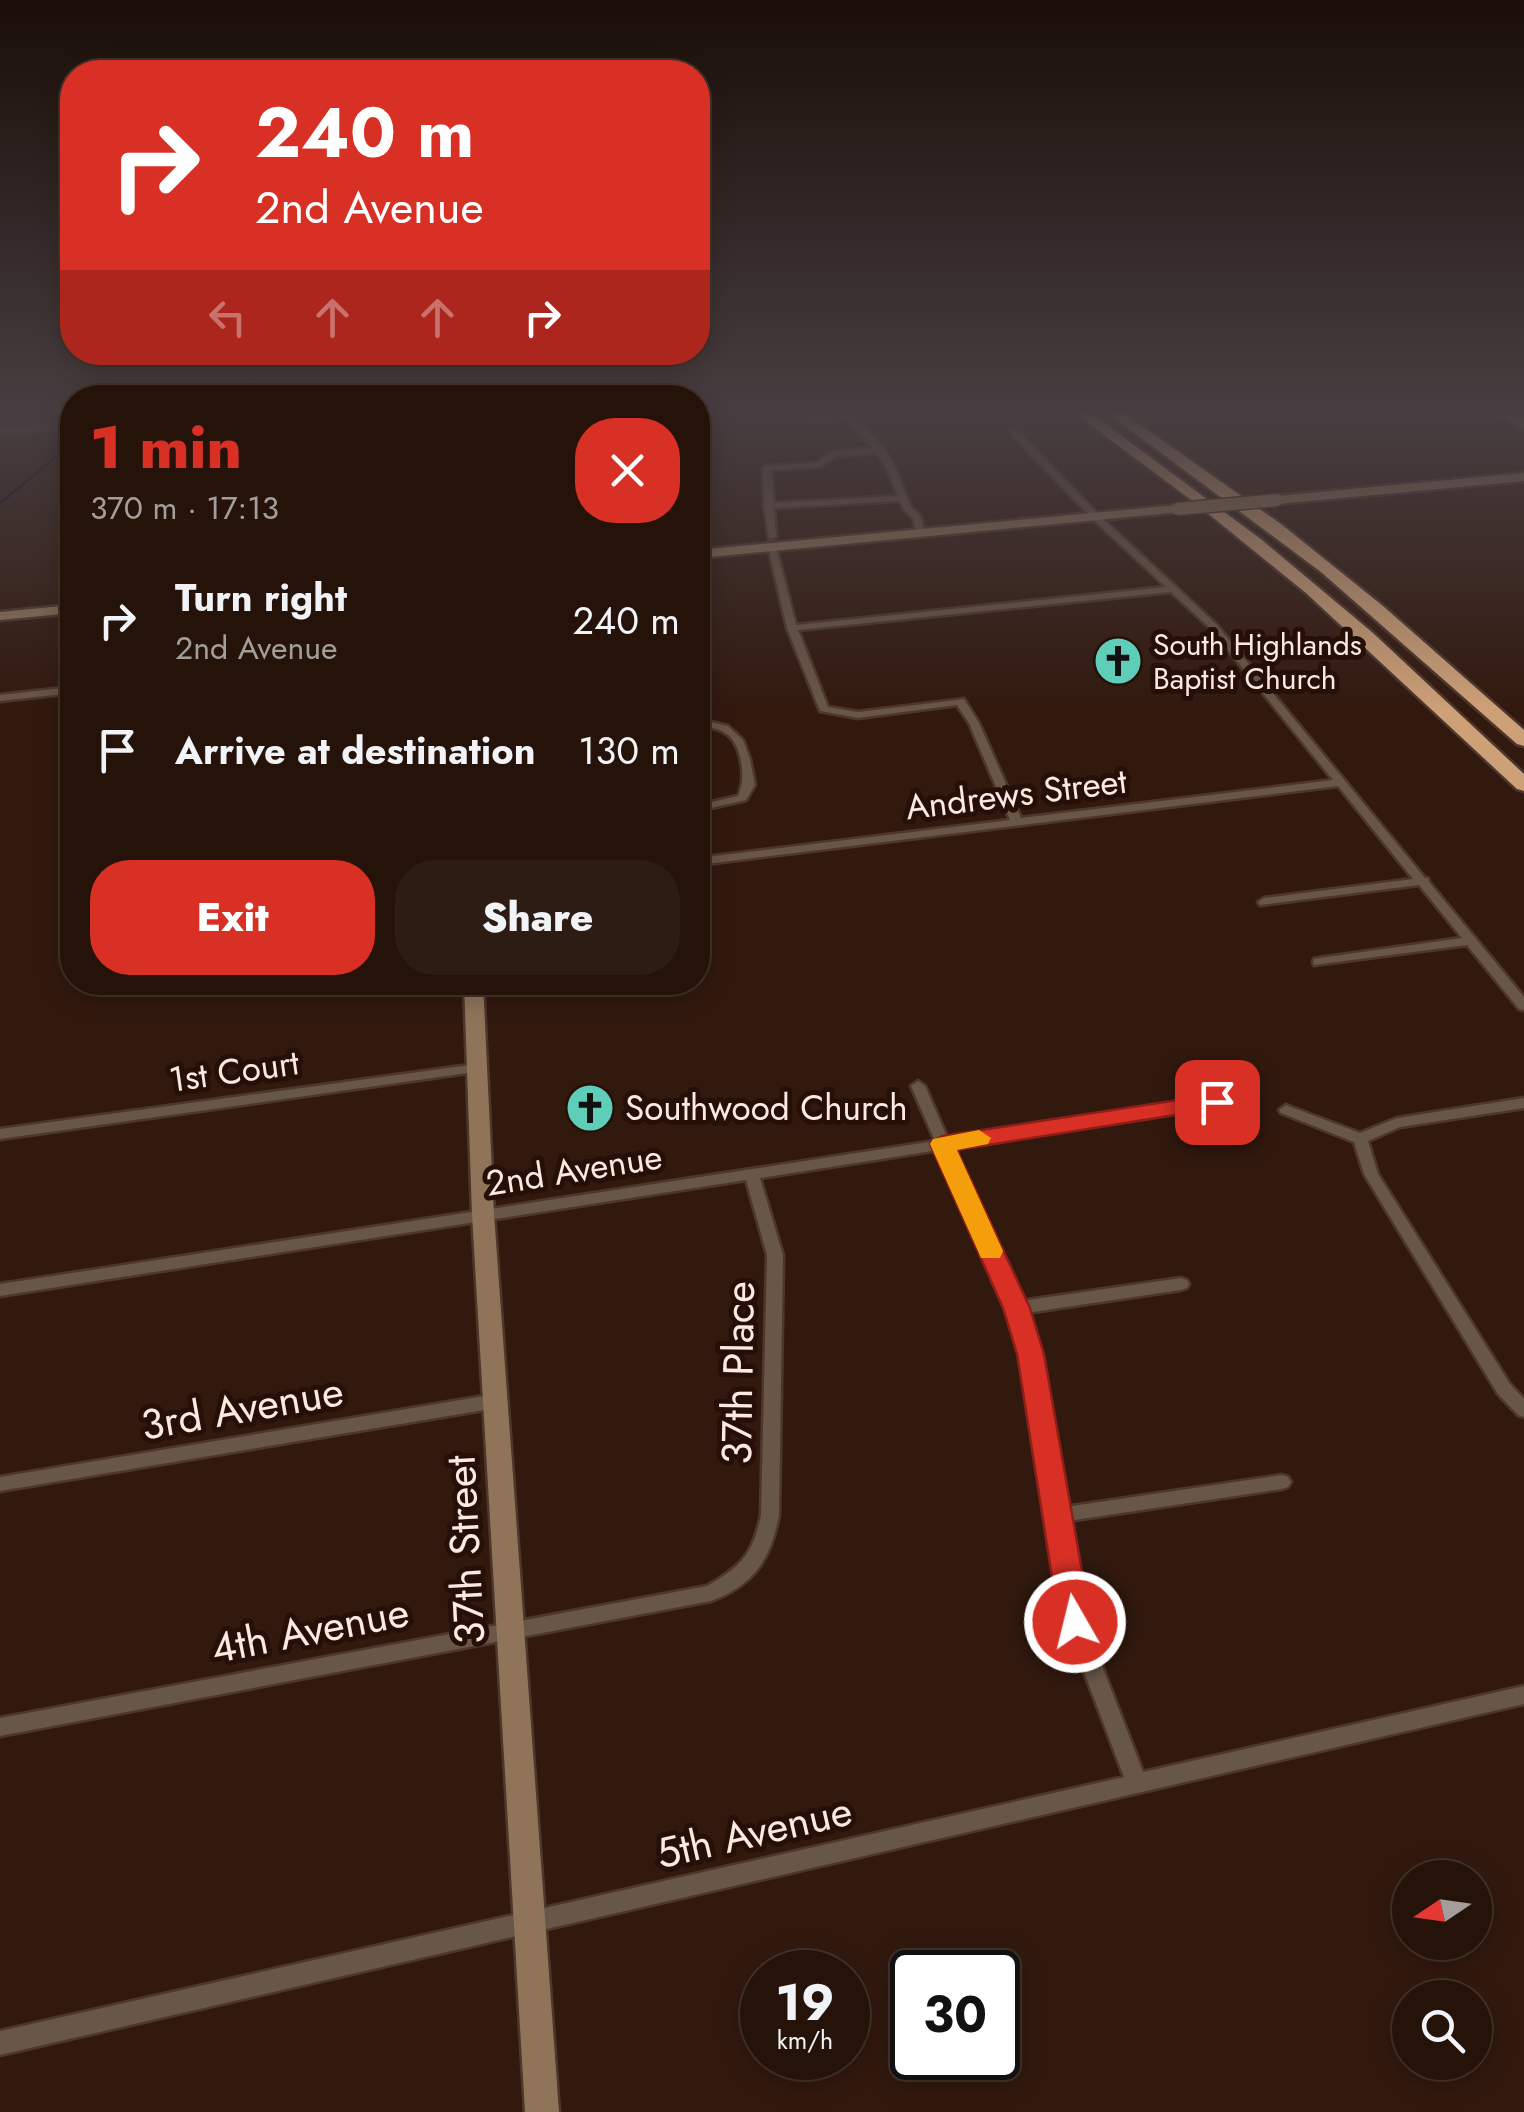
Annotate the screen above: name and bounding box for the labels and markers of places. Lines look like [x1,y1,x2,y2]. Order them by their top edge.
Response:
place label: South Highlands Baptist Church [1153,623,1362,700]
church icon: South Highlands Baptist Church [1092,635,1144,687]
pin [1175,1060,1260,1145]
church icon: Southwood Church [564,1082,616,1134]
place label: Southwood Church [625,1083,908,1133]

